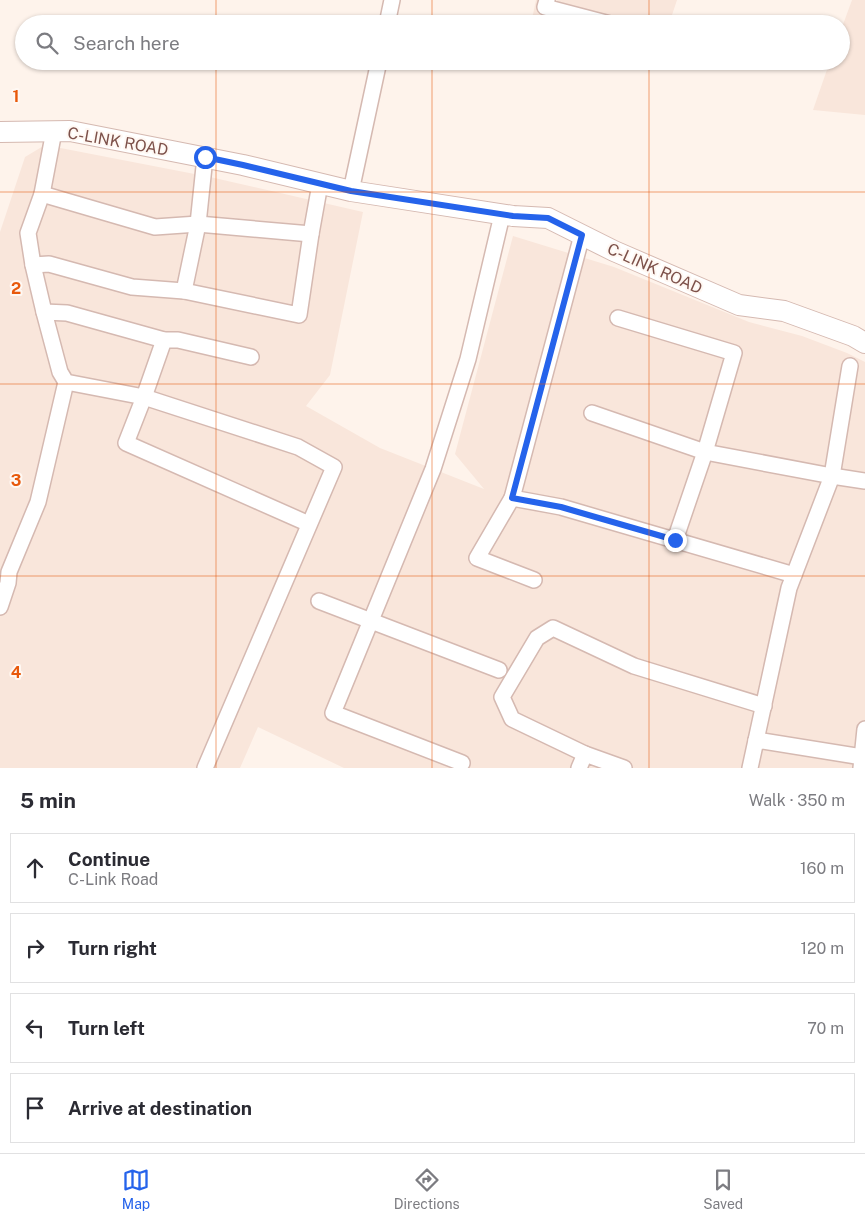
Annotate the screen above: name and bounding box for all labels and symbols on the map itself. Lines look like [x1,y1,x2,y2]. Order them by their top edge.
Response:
text: 1 [13,87,19,106]
street label: C-LINK ROAD [66,123,170,160]
route start [194,146,217,169]
street label: C-LINK ROAD [604,239,705,298]
text: 2 [11,279,21,298]
text: 3 [11,471,21,490]
route end [664,529,687,552]
text: 4 [11,663,22,682]

